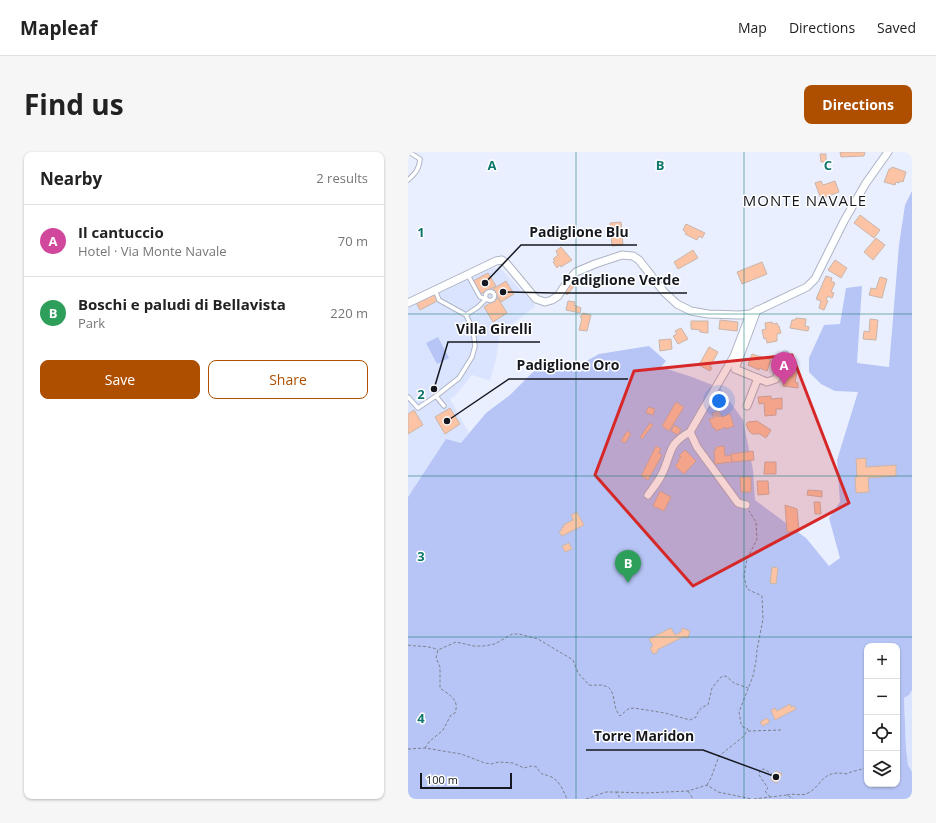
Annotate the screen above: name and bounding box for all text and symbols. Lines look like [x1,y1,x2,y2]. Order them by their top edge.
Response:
text: Mapleaf [20,15,97,41]
text: Map [738,18,767,37]
text: Directions [789,18,855,37]
text: Saved [877,18,916,37]
text: Find us [24,85,124,123]
button: Directions [804,85,912,124]
text: A [488,156,497,174]
text: B [656,156,665,174]
text: C [824,156,832,174]
text: Nearby [40,167,102,190]
text: 2 results [316,169,368,187]
district label: MONTE NAVALE [743,190,867,210]
callout: Padiglione Blu [521,219,637,245]
text: Il cantuccio [78,222,164,242]
text: Padiglione Blu [529,222,629,241]
text: 1 [417,223,425,241]
text: A [49,232,57,250]
text: 70 m [338,232,368,250]
text: Hotel · Via Monte Navale [78,242,227,260]
callout: Padiglione Verde [554,267,687,293]
text: Padiglione Verde [562,270,680,289]
text: Boschi e paludi di Bellavista [78,294,286,314]
text: B [49,304,57,322]
text: 220 m [330,304,368,322]
text: Park [78,314,105,332]
callout: Villa Girelli [448,316,540,342]
text: Villa Girelli [456,319,532,338]
pin: A [771,352,797,385]
callout: Padiglione Oro [509,353,628,379]
text: Padiglione Oro [517,355,620,374]
button: Save [40,360,200,399]
button: Share [208,360,368,399]
text: 2 [417,385,425,403]
your location [709,391,729,411]
text: 3 [417,547,425,565]
pin: B [615,550,641,583]
map controls [864,643,900,787]
button: + [864,643,900,679]
button: − [864,679,900,715]
text: 4 [417,709,425,727]
button: locate [864,715,900,751]
callout: Torre Maridon [586,724,703,750]
text: Torre Maridon [594,726,694,745]
button: layers [864,751,900,787]
scale bar [420,771,512,790]
text: 100 m [426,772,458,787]

